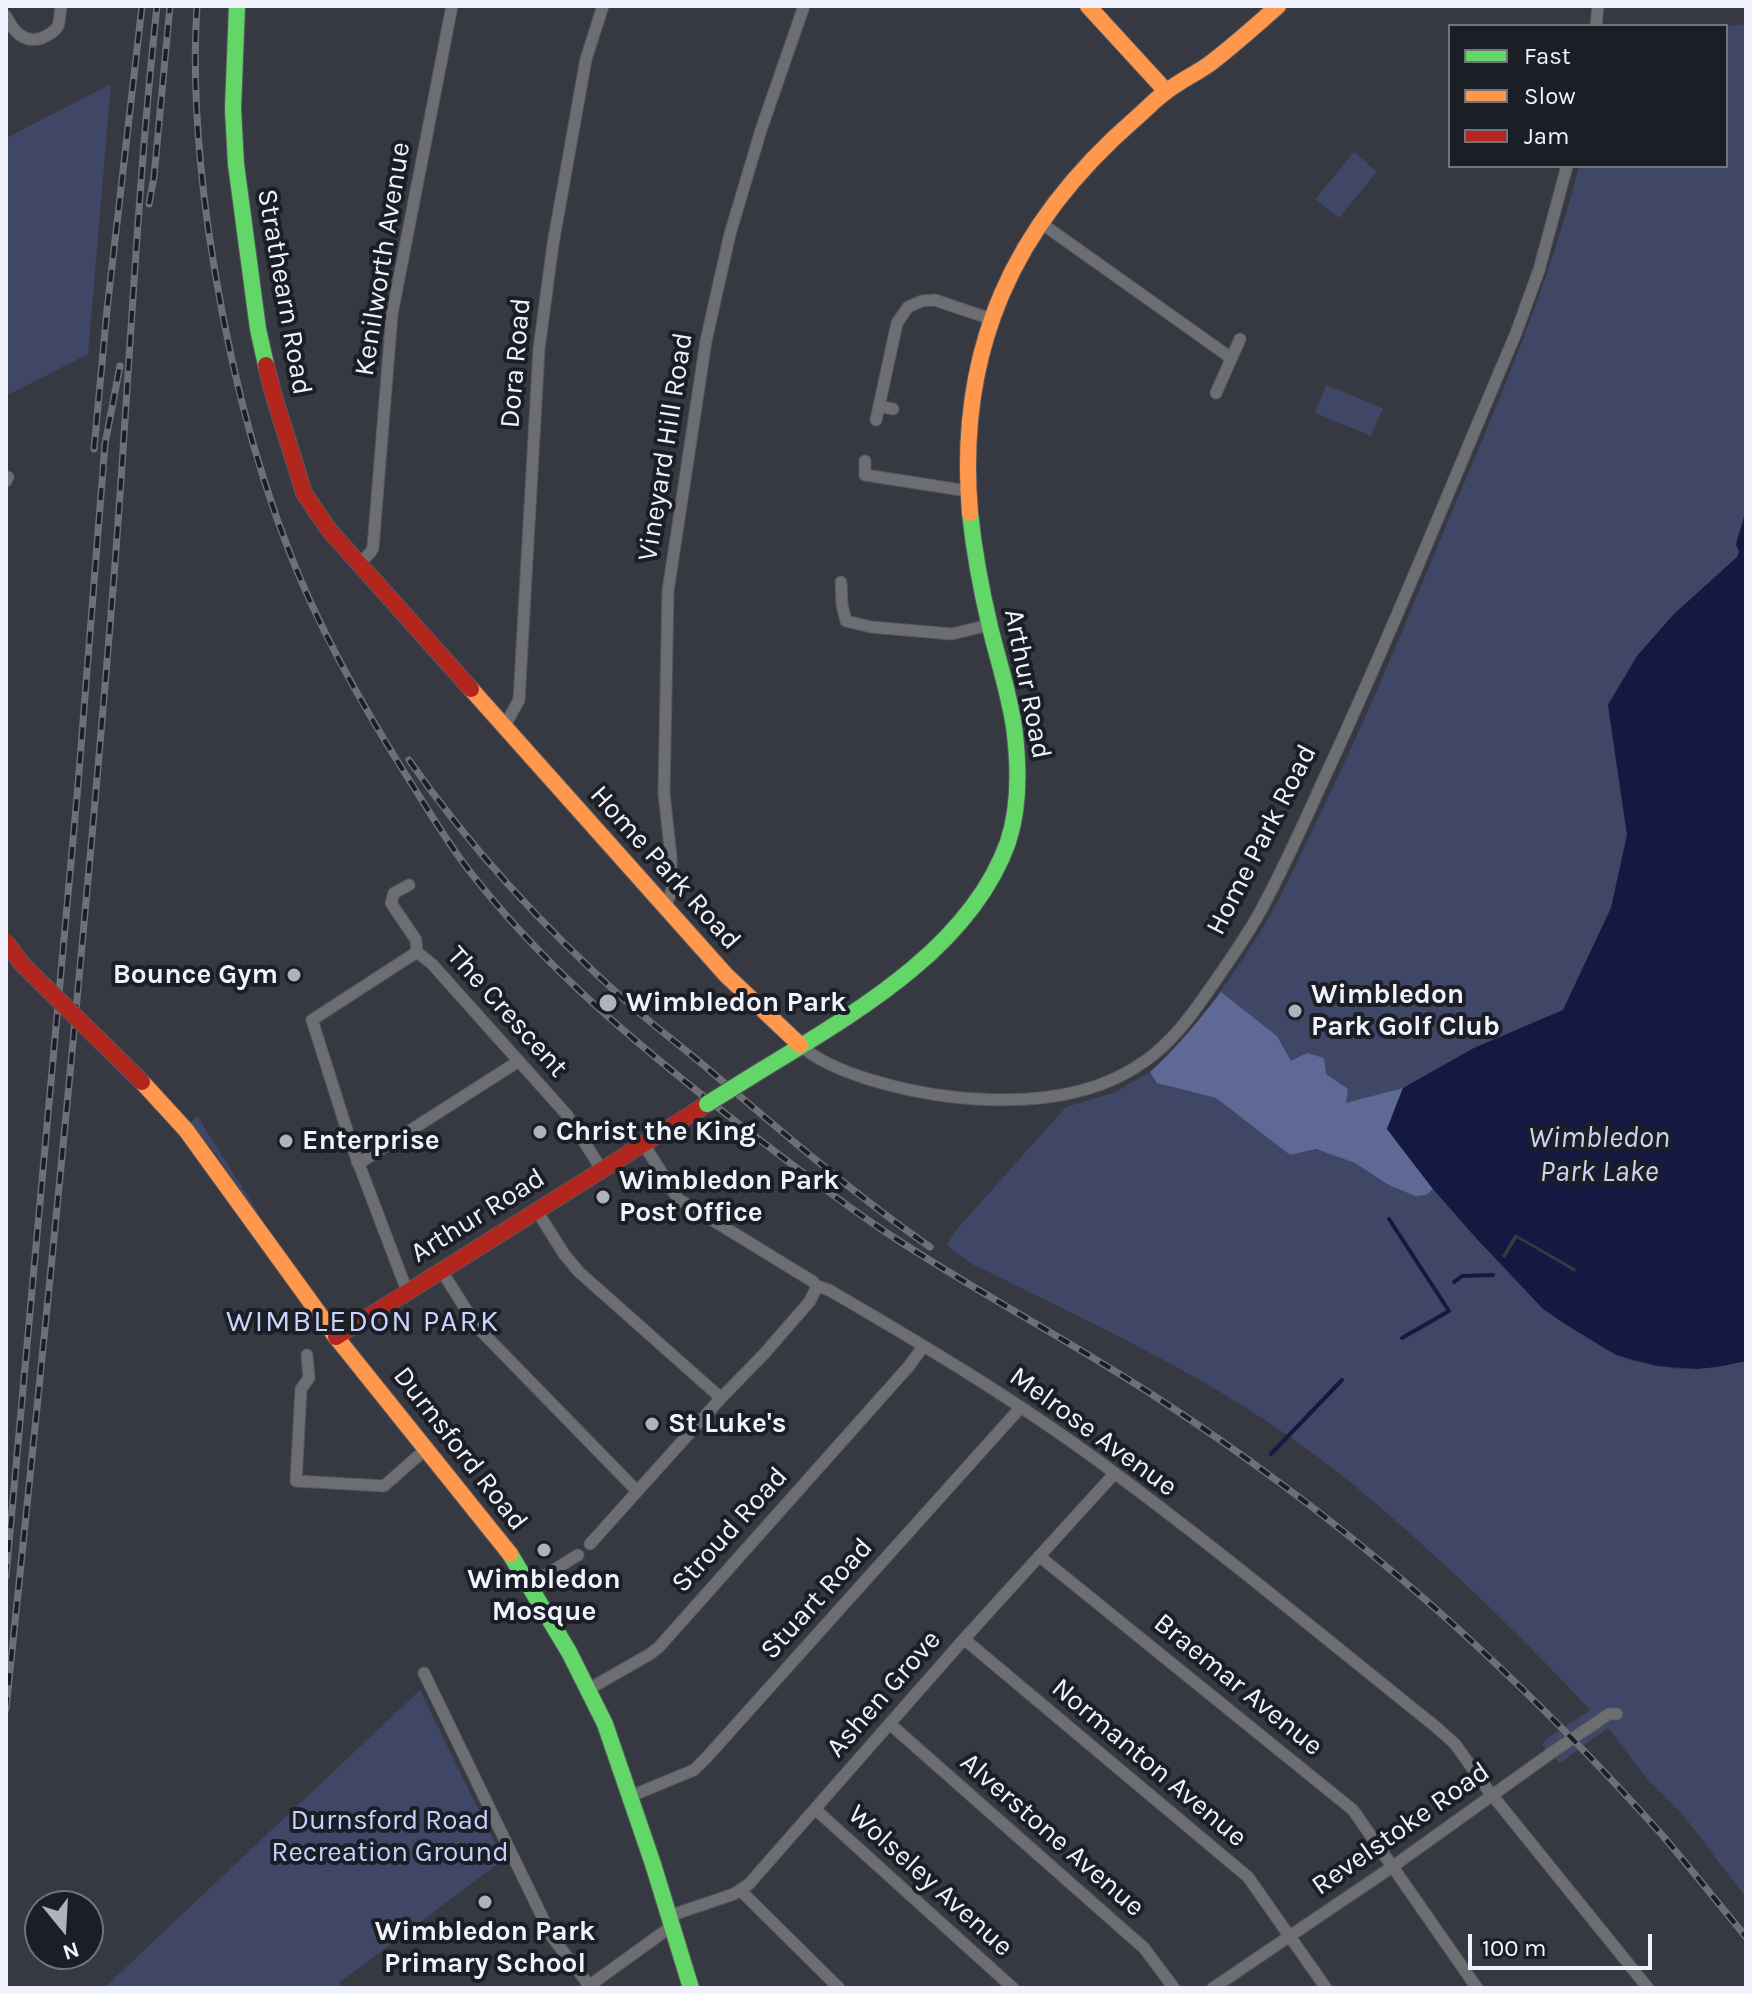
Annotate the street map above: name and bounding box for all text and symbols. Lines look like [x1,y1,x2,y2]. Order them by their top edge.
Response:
legend [1448,24,1728,168]
text: Fast [1524,42,1571,70]
text: Slow [1524,82,1576,110]
text: Jam [1524,122,1569,150]
street label: Kenilworth Avenue [348,140,418,378]
street label: Strathearn Road [249,186,319,398]
street label: Dora Road [494,297,538,429]
street label: Vineyard Hill Road [631,330,701,564]
street label: Arthur Road [996,606,1058,762]
street label: Home Park Road [1200,739,1324,941]
street label: Home Park Road [583,779,747,957]
street label: The Crescent [439,940,575,1084]
place label: Bounce Gym [113,958,278,992]
marker: Bounce Gym [285,966,303,984]
place label: Wimbledon Park Golf Club [1311,978,1500,1044]
place label: Wimbledon Park [626,986,847,1020]
marker: Wimbledon Park [597,992,619,1014]
marker: Wimbledon Park Golf Club [1286,1002,1304,1020]
place label: Christ the King [556,1115,756,1149]
water label: Wimbledon Park Lake [1528,1120,1670,1190]
marker: Christ the King [531,1123,549,1141]
place label: Enterprise [302,1124,440,1158]
marker: Enterprise [277,1132,295,1150]
street label: Arthur Road [405,1162,551,1270]
place label: Wimbledon Park Post Office [619,1164,840,1230]
marker: Wimbledon Park Post Office [594,1188,612,1206]
district label: WIMBLEDON PARK [226,1304,500,1340]
street label: Durnsford Road [385,1360,535,1538]
street label: Melrose Avenue [1003,1360,1183,1504]
place label: St Luke's [668,1407,787,1441]
marker: St Luke's [643,1415,661,1433]
street label: Stroud Road [665,1460,795,1600]
street label: Stuart Road [754,1531,880,1667]
marker: Wimbledon Mosque [535,1541,553,1559]
place label: Wimbledon Mosque [467,1563,621,1629]
street label: Braemar Avenue [1147,1607,1329,1763]
street label: Ashen Grove [820,1624,948,1764]
street label: Normanton Avenue [1045,1672,1253,1854]
street label: Alverstone Avenue [953,1746,1151,1924]
street label: Revelstoke Road [1306,1755,1496,1903]
street label: Wolseley Avenue [841,1798,1019,1964]
park label: Durnsford Road Recreation Ground [271,1804,509,1870]
north arrow [24,1890,104,1970]
marker: Wimbledon Park Primary School [476,1893,494,1911]
place label: Wimbledon Park Primary School [375,1915,595,1981]
scale bar [1472,1918,1656,1968]
text: 100 m [1482,1934,1547,1962]
text: N [59,1936,82,1966]

